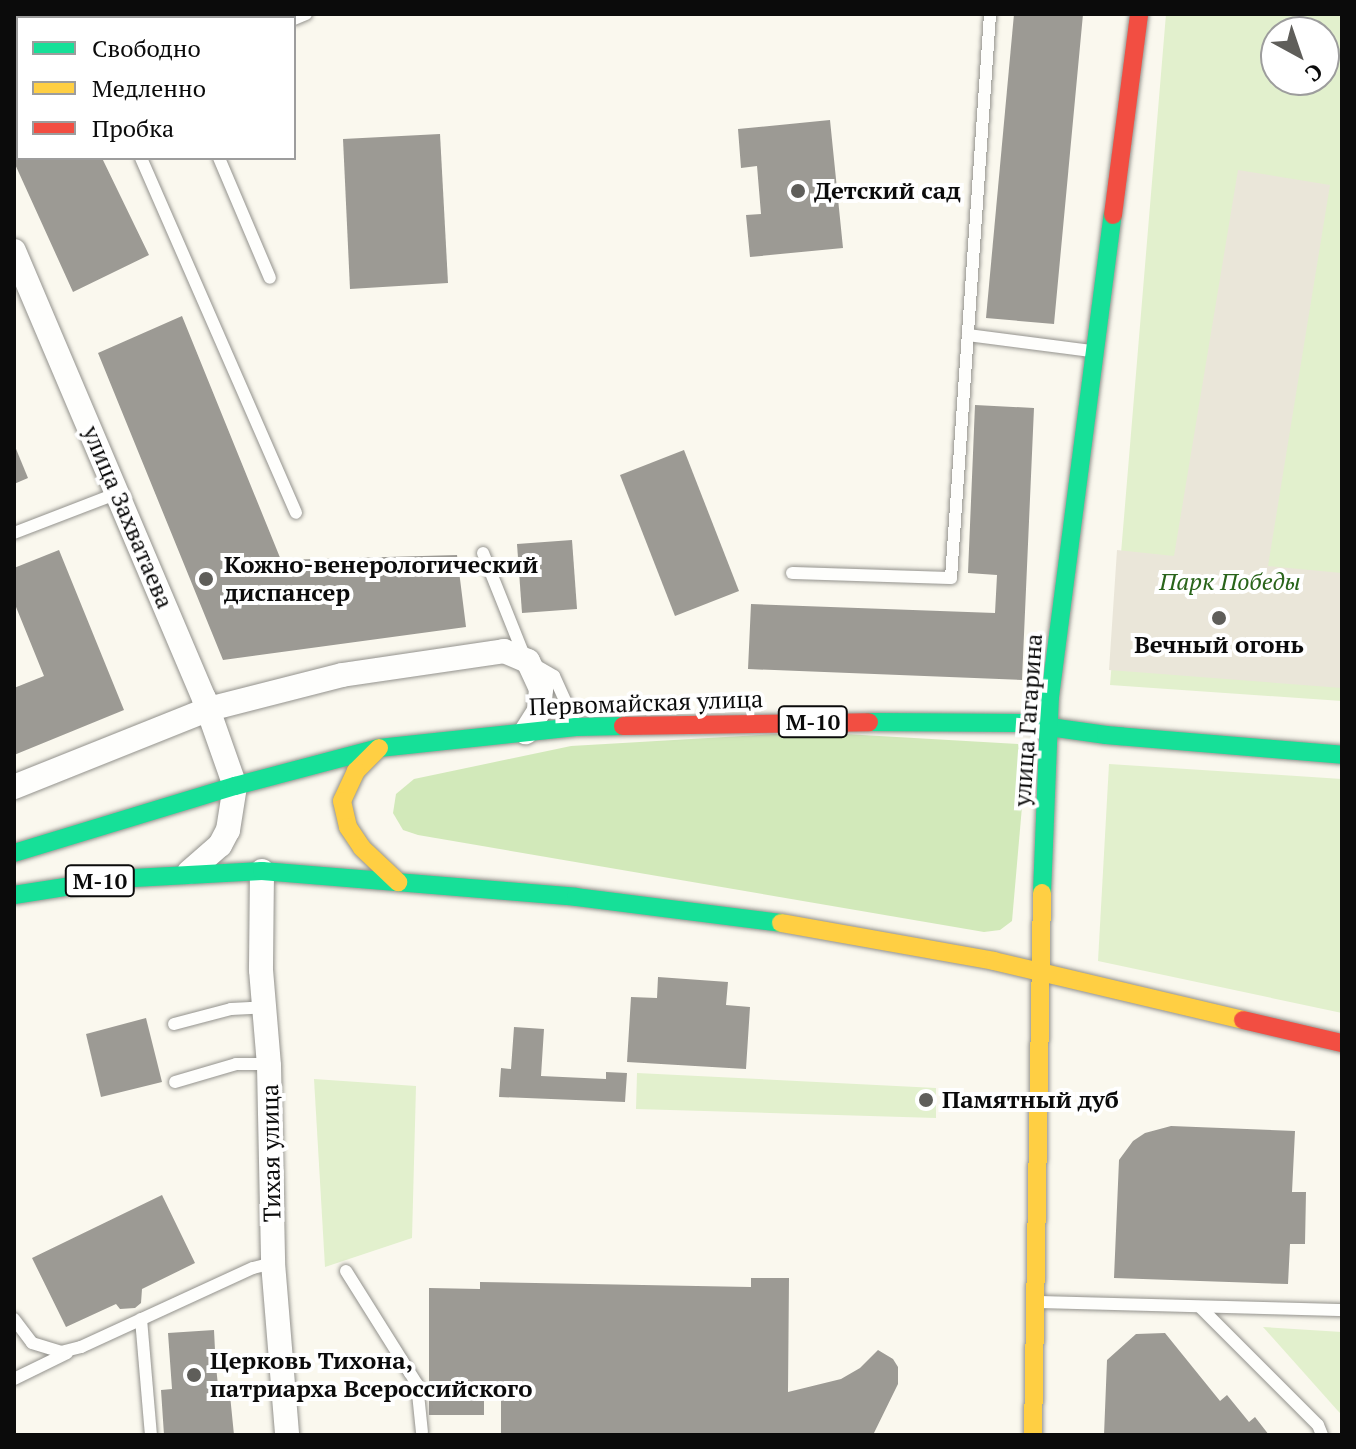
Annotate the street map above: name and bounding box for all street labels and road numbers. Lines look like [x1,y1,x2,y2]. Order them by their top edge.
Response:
street label: улица Захватаева [77,421,179,613]
street label: улица Гагарина [1008,633,1048,807]
street label: Первомайская улица [528,685,764,721]
road number: М-10 [777,704,849,740]
road number: М-10 [64,863,136,899]
street label: Тихая улица [255,1084,287,1222]

